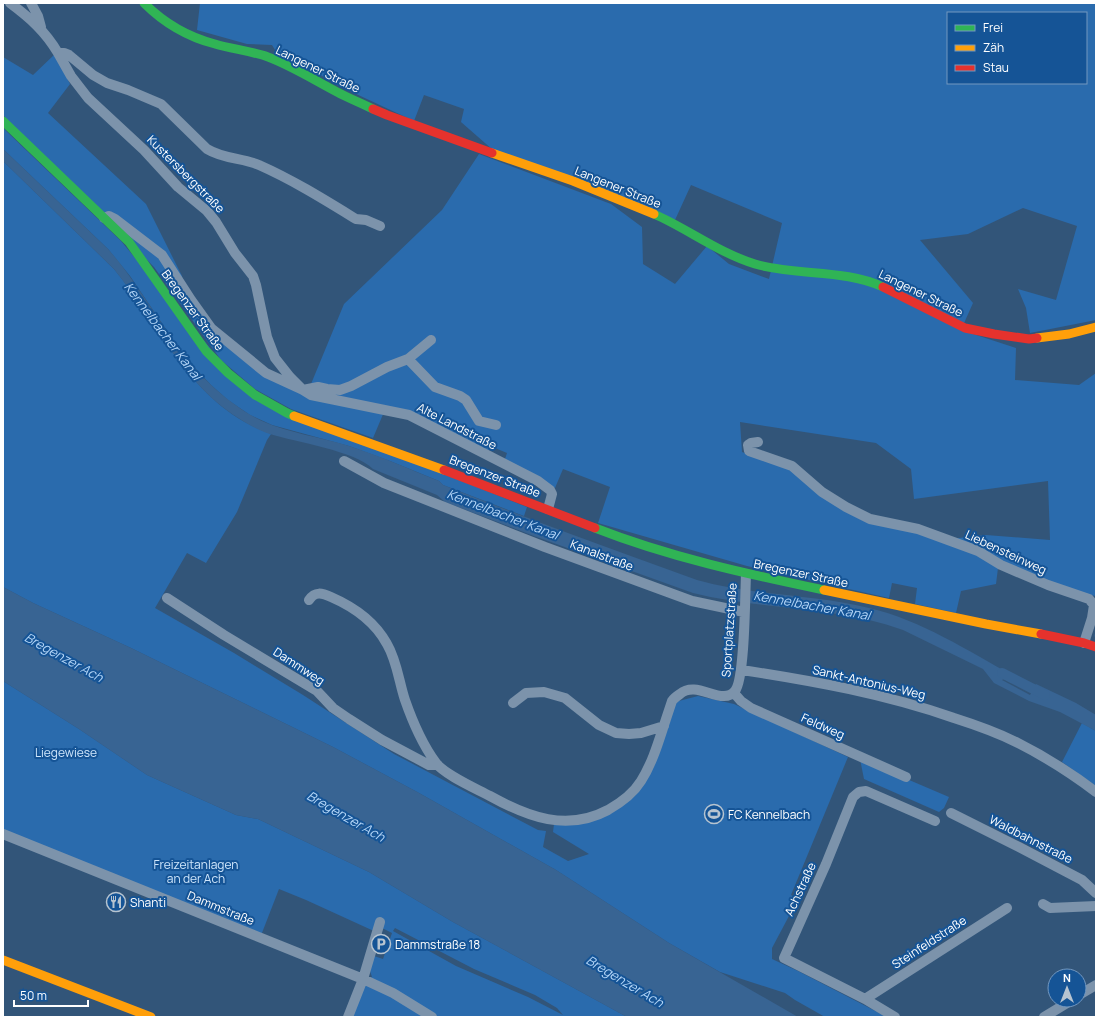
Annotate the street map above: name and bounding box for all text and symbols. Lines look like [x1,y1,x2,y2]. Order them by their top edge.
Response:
legend [947,12,1087,84]
text: Frei [983,19,1003,36]
text: Zäh [983,39,1004,56]
street label: Langener Straße [273,41,363,97]
text: Stau [983,59,1009,76]
street label: Kustersbergstraße [143,131,229,217]
street label: Langener Straße [572,162,664,212]
street label: Langener Straße [876,265,966,321]
street label: Bregenzer Straße [158,266,228,354]
water label: Kennelbacher Kanal [120,278,207,385]
street label: Alte Landstraße [414,399,500,453]
street label: Bregenzer Straße [447,451,543,501]
water label: Kennelbacher Kanal [445,484,563,544]
street label: Liebensteinweg [963,526,1049,578]
street label: Kanalstraße [568,535,636,575]
street label: Bregenzer Straße [752,555,850,591]
street label: Sportplatzstraße [717,582,741,678]
water label: Kennelbacher Kanal [752,586,874,624]
water label: Bregenzer Ach [21,628,108,687]
street label: Dammweg [270,643,328,689]
street label: Sankt-Antonius-Weg [811,661,927,703]
street label: Feldweg [799,709,847,743]
park label: Liegewiese [35,744,97,761]
water label: Bregenzer Ach [304,786,389,846]
sports icon: FC Kennelbach [703,803,725,825]
place label: FC Kennelbach [728,806,810,823]
street label: Waldbahnstraße [986,811,1076,867]
park label: Freizeitanlagen an der Ach [154,856,238,887]
street label: Achstraße [780,859,820,919]
street label: Dammstraße [185,887,257,929]
restaurant icon: Shanti [105,891,127,913]
place label: Shanti [130,894,166,911]
street label: Steinfeldstraße [888,911,970,973]
parking icon: Dammstraße 18 [370,933,392,955]
place label: Dammstraße 18 [395,936,480,953]
water label: Bregenzer Ach [583,951,668,1012]
north arrow [1047,968,1087,1008]
text: N [1063,970,1071,985]
scale bar [14,982,88,1008]
text: 50 m [20,987,47,1004]

